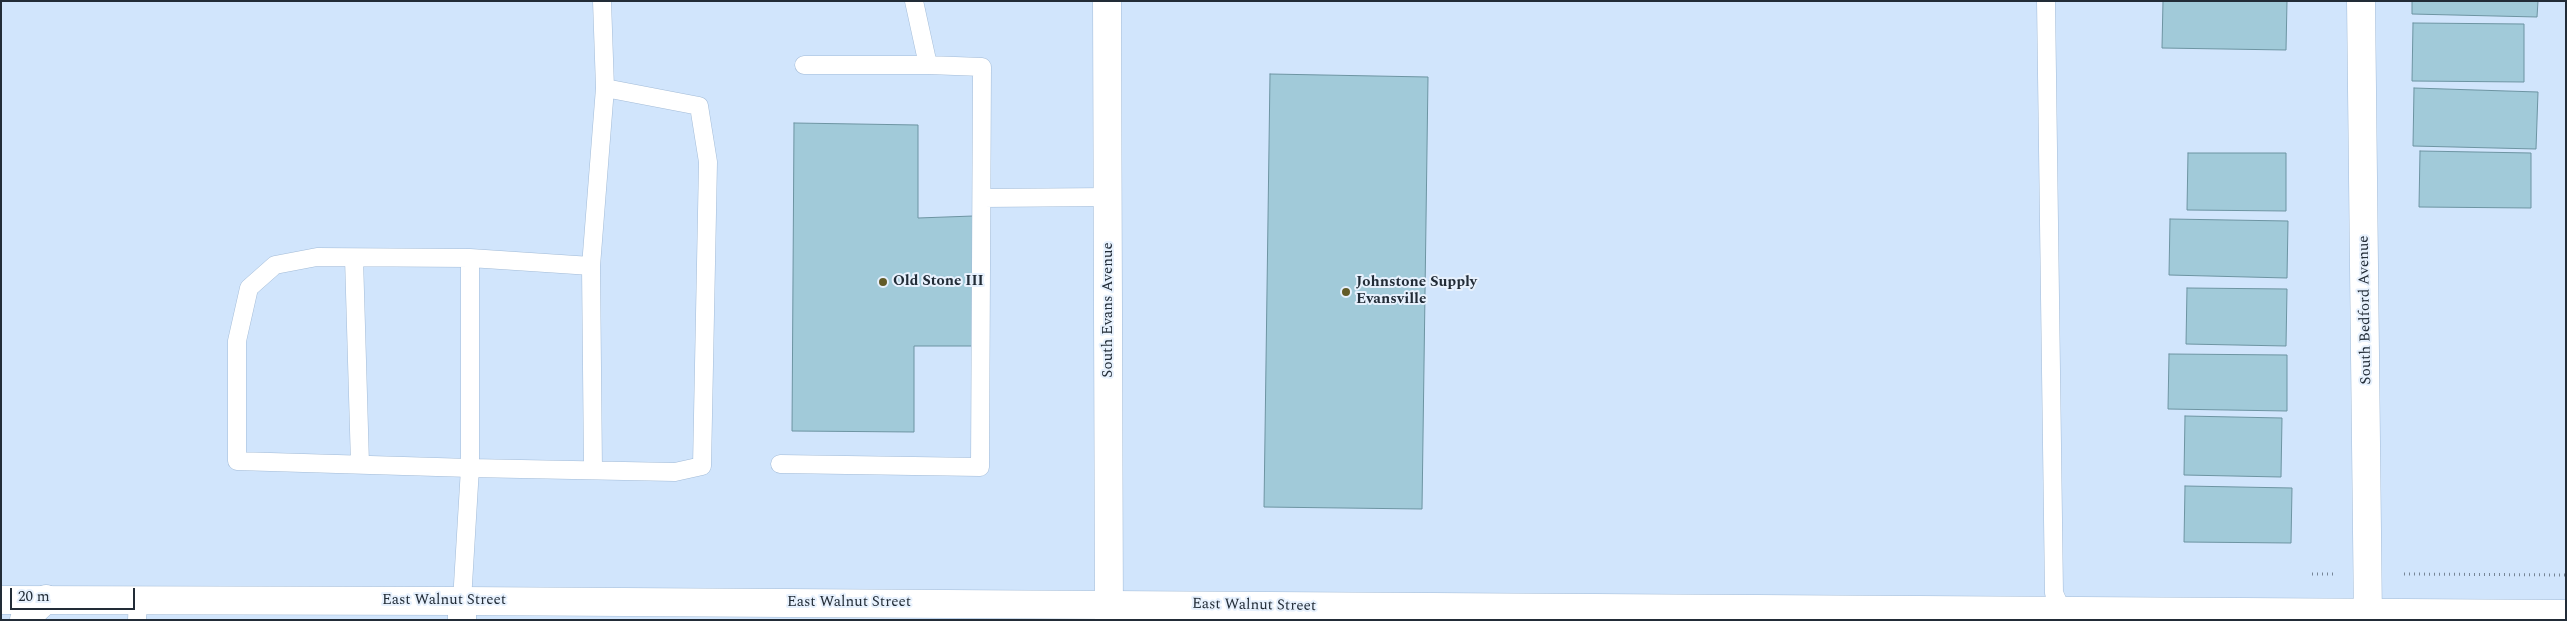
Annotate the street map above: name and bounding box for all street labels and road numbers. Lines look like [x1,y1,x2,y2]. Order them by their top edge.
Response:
street label: South Bedford Avenue [2356,235,2376,385]
street label: South Evans Avenue [1100,242,1118,378]
street label: East Walnut Street [382,592,506,610]
street label: East Walnut Street [787,594,911,612]
street label: East Walnut Street [1192,596,1316,616]

